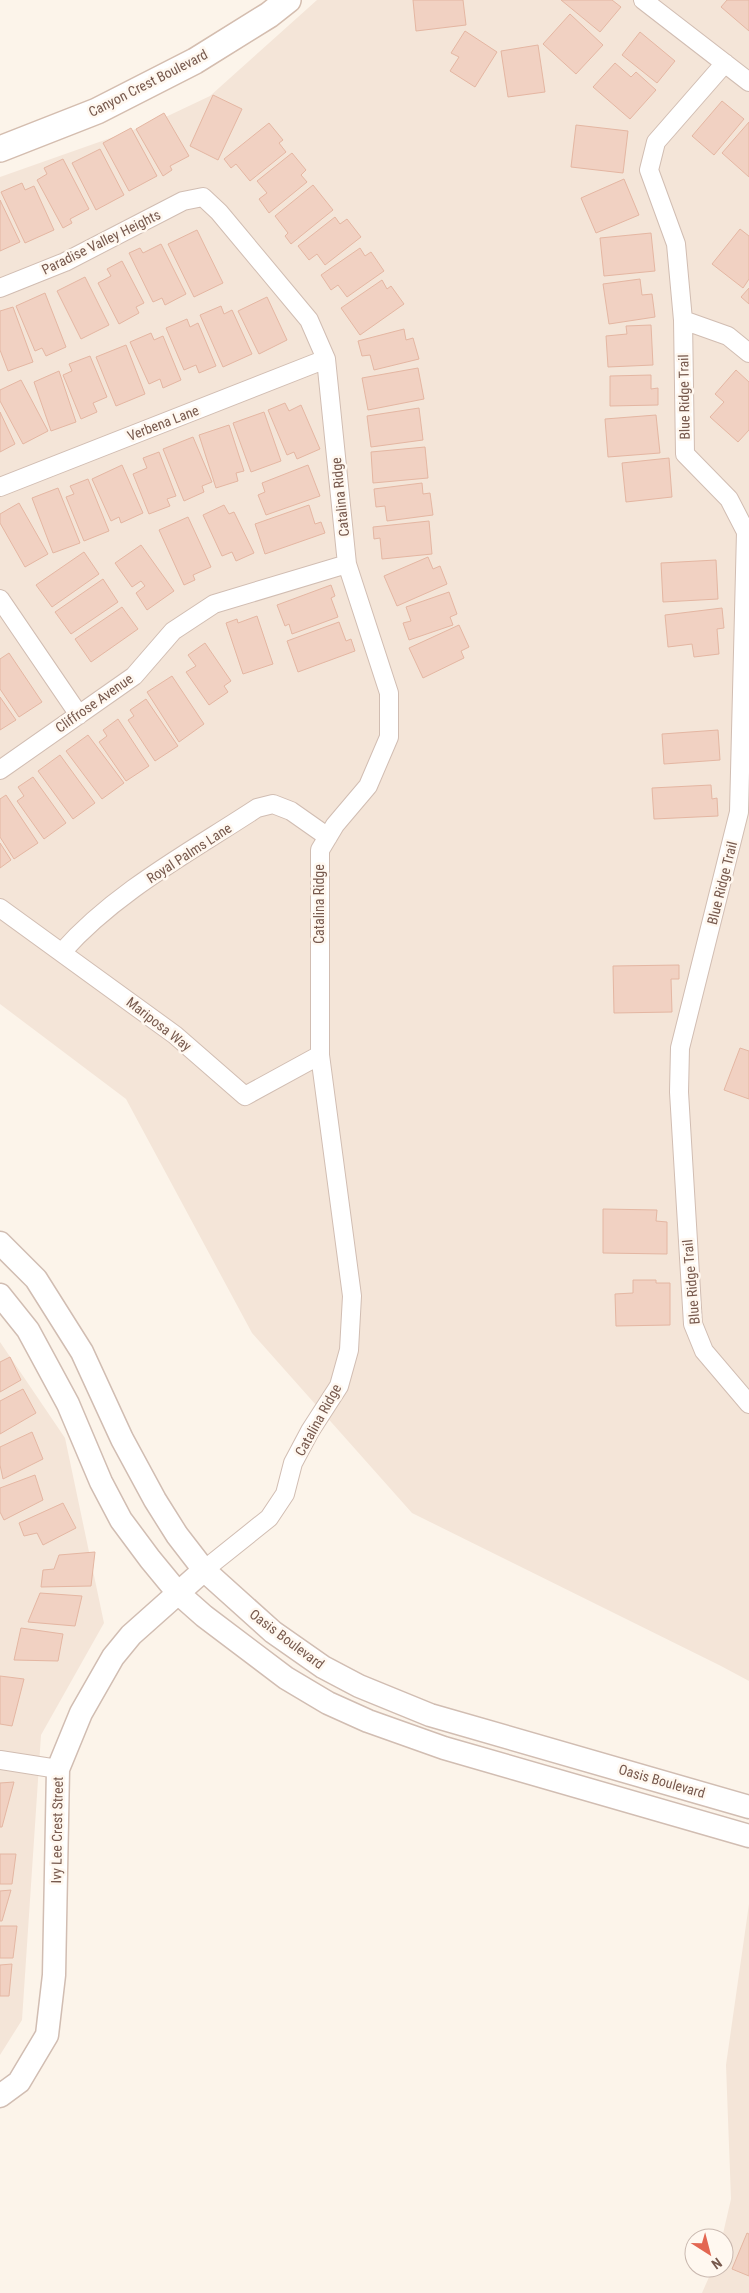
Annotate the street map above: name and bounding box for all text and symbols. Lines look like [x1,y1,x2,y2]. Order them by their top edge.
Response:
street label: Canyon Crest Boulevard [86,46,210,120]
street label: Paradise Valley Heights [39,206,163,278]
street label: Blue Ridge Trail [675,354,693,440]
street label: Verbena Lane [125,402,201,444]
street label: Catalina Ridge [328,456,352,537]
street label: Cliffrose Avenue [52,670,136,736]
street label: Royal Palms Lane [144,819,235,886]
street label: Blue Ridge Trail [704,840,740,926]
street label: Catalina Ridge [311,864,327,944]
street label: Mariposa Way [123,994,195,1054]
street label: Blue Ridge Trail [679,1239,703,1325]
street label: Catalina Ridge [292,1381,345,1459]
street label: Oasis Boulevard [247,1606,327,1672]
street label: Oasis Boulevard [617,1761,707,1801]
street label: Ivy Lee Crest Street [48,1777,66,1883]
north arrow [684,2228,734,2278]
text: N [708,2255,725,2273]

